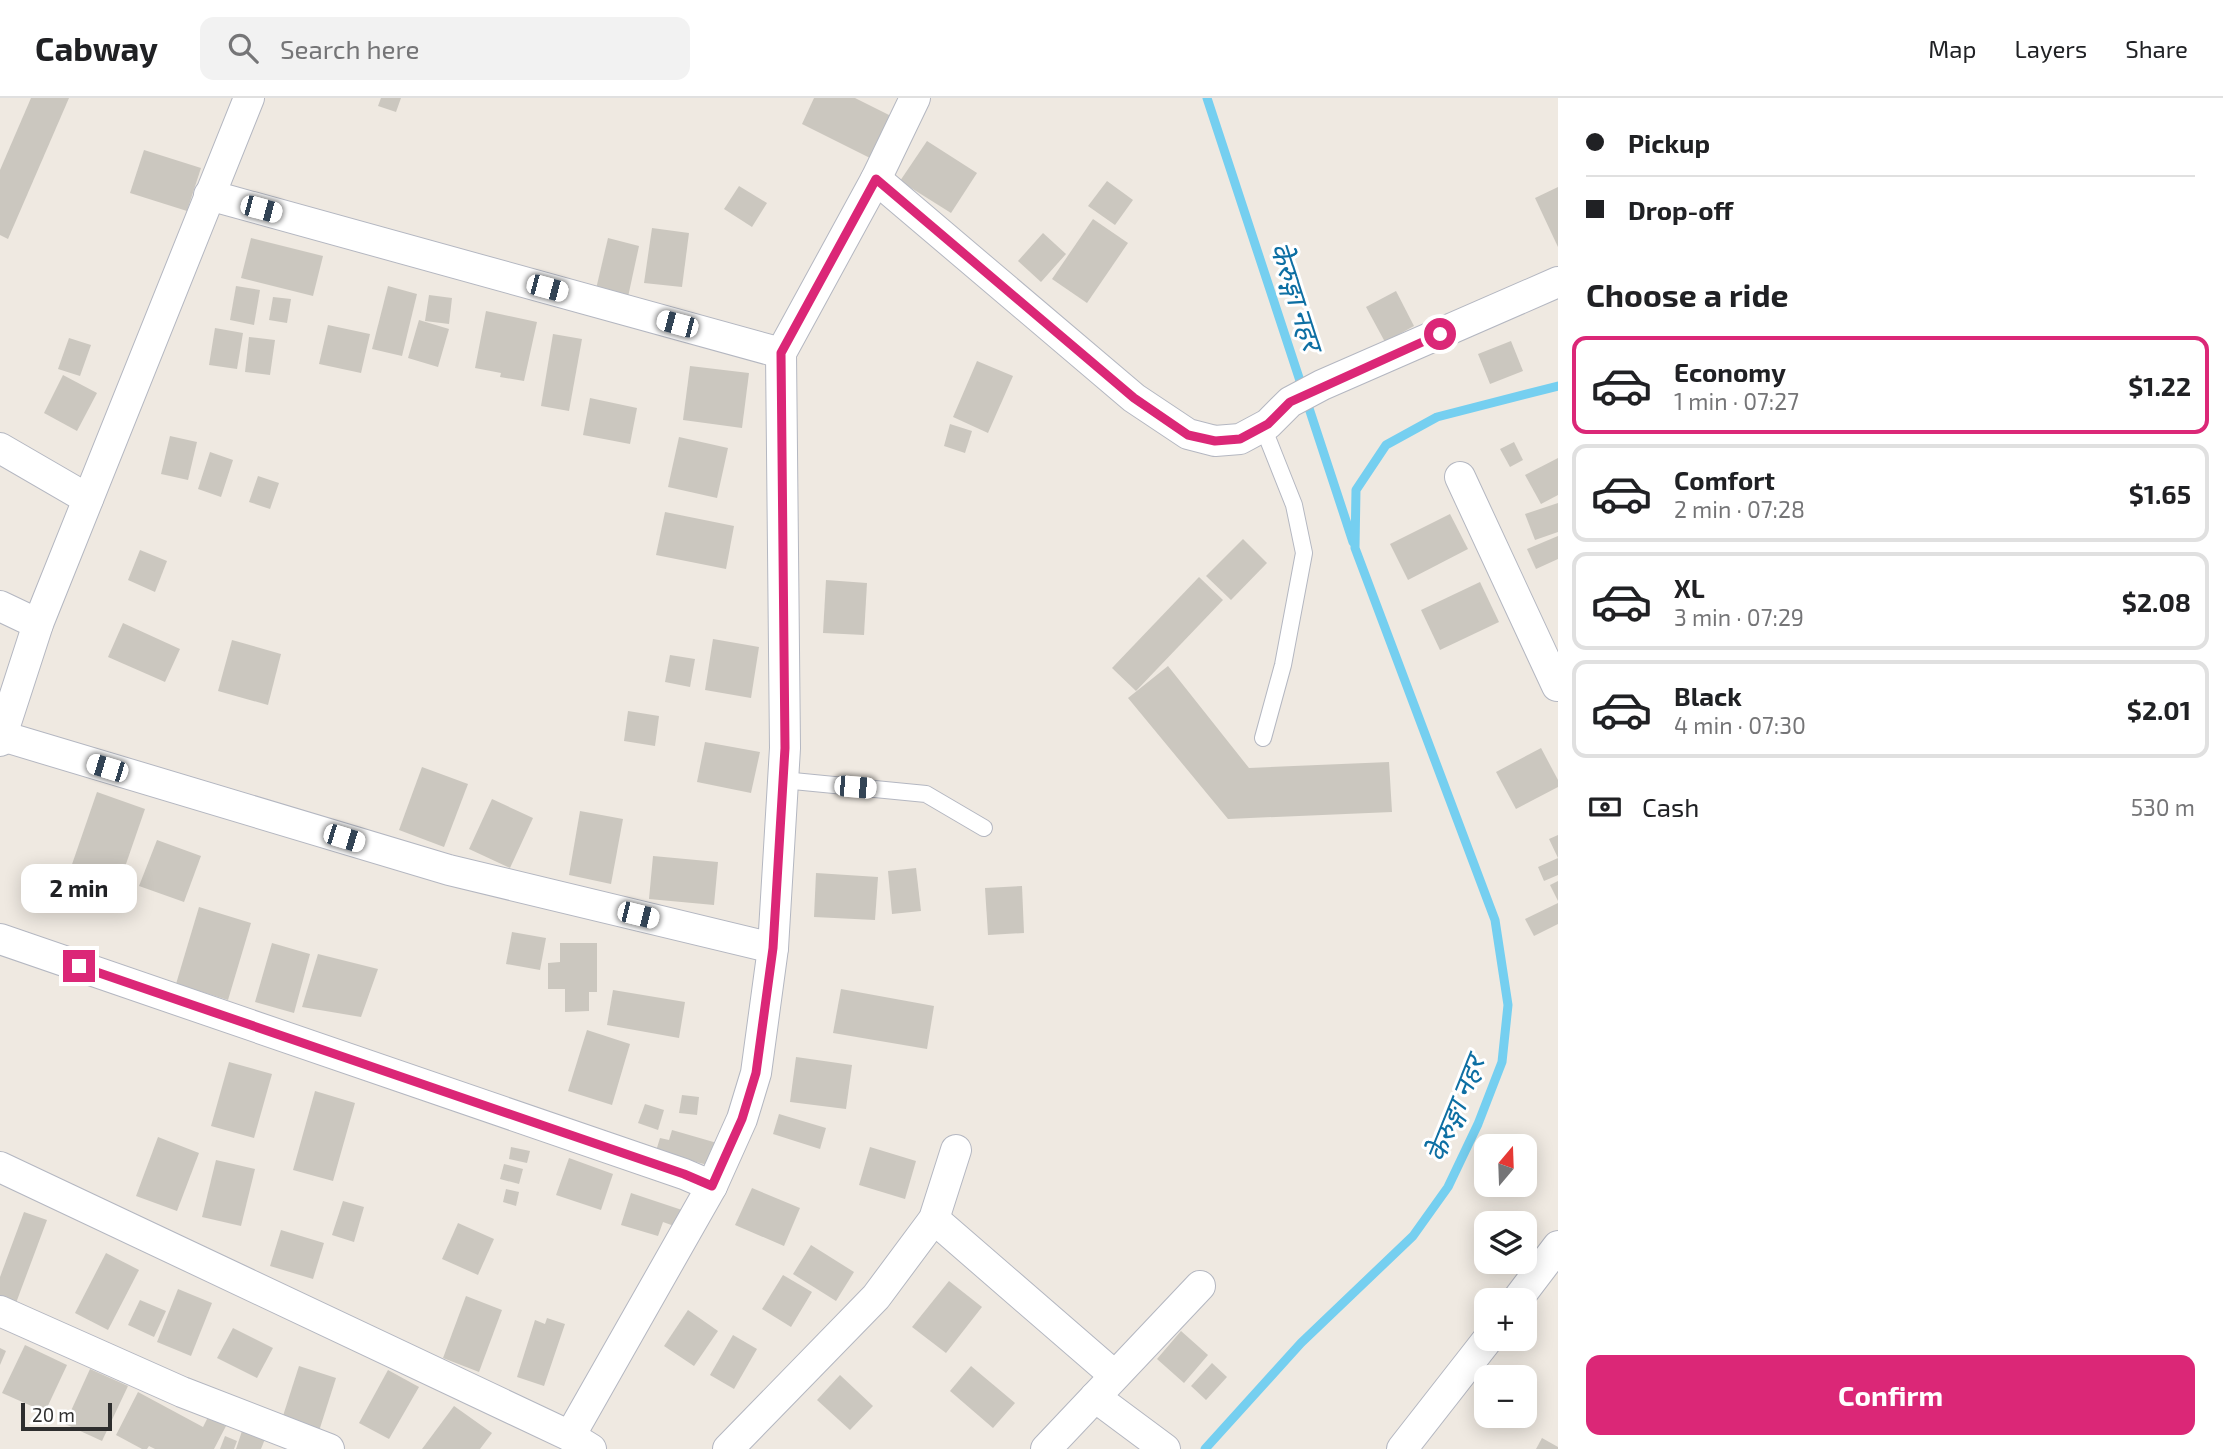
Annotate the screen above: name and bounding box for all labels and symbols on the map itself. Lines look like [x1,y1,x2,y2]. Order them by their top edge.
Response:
car [238,193,285,225]
water label: केेरुङ्गा नहर [1264,237,1332,359]
car [524,272,571,304]
car [654,308,701,340]
route start [1424,318,1456,350]
car [84,752,131,784]
car [834,775,877,799]
car [321,822,368,854]
callout: 2 min [21,864,137,914]
car [616,900,661,930]
route end [63,950,95,982]
water label: केेरुङ्गा नहर [1417,1046,1493,1167]
north arrow [1474,1134,1536,1197]
scale bar [21,1400,112,1432]

